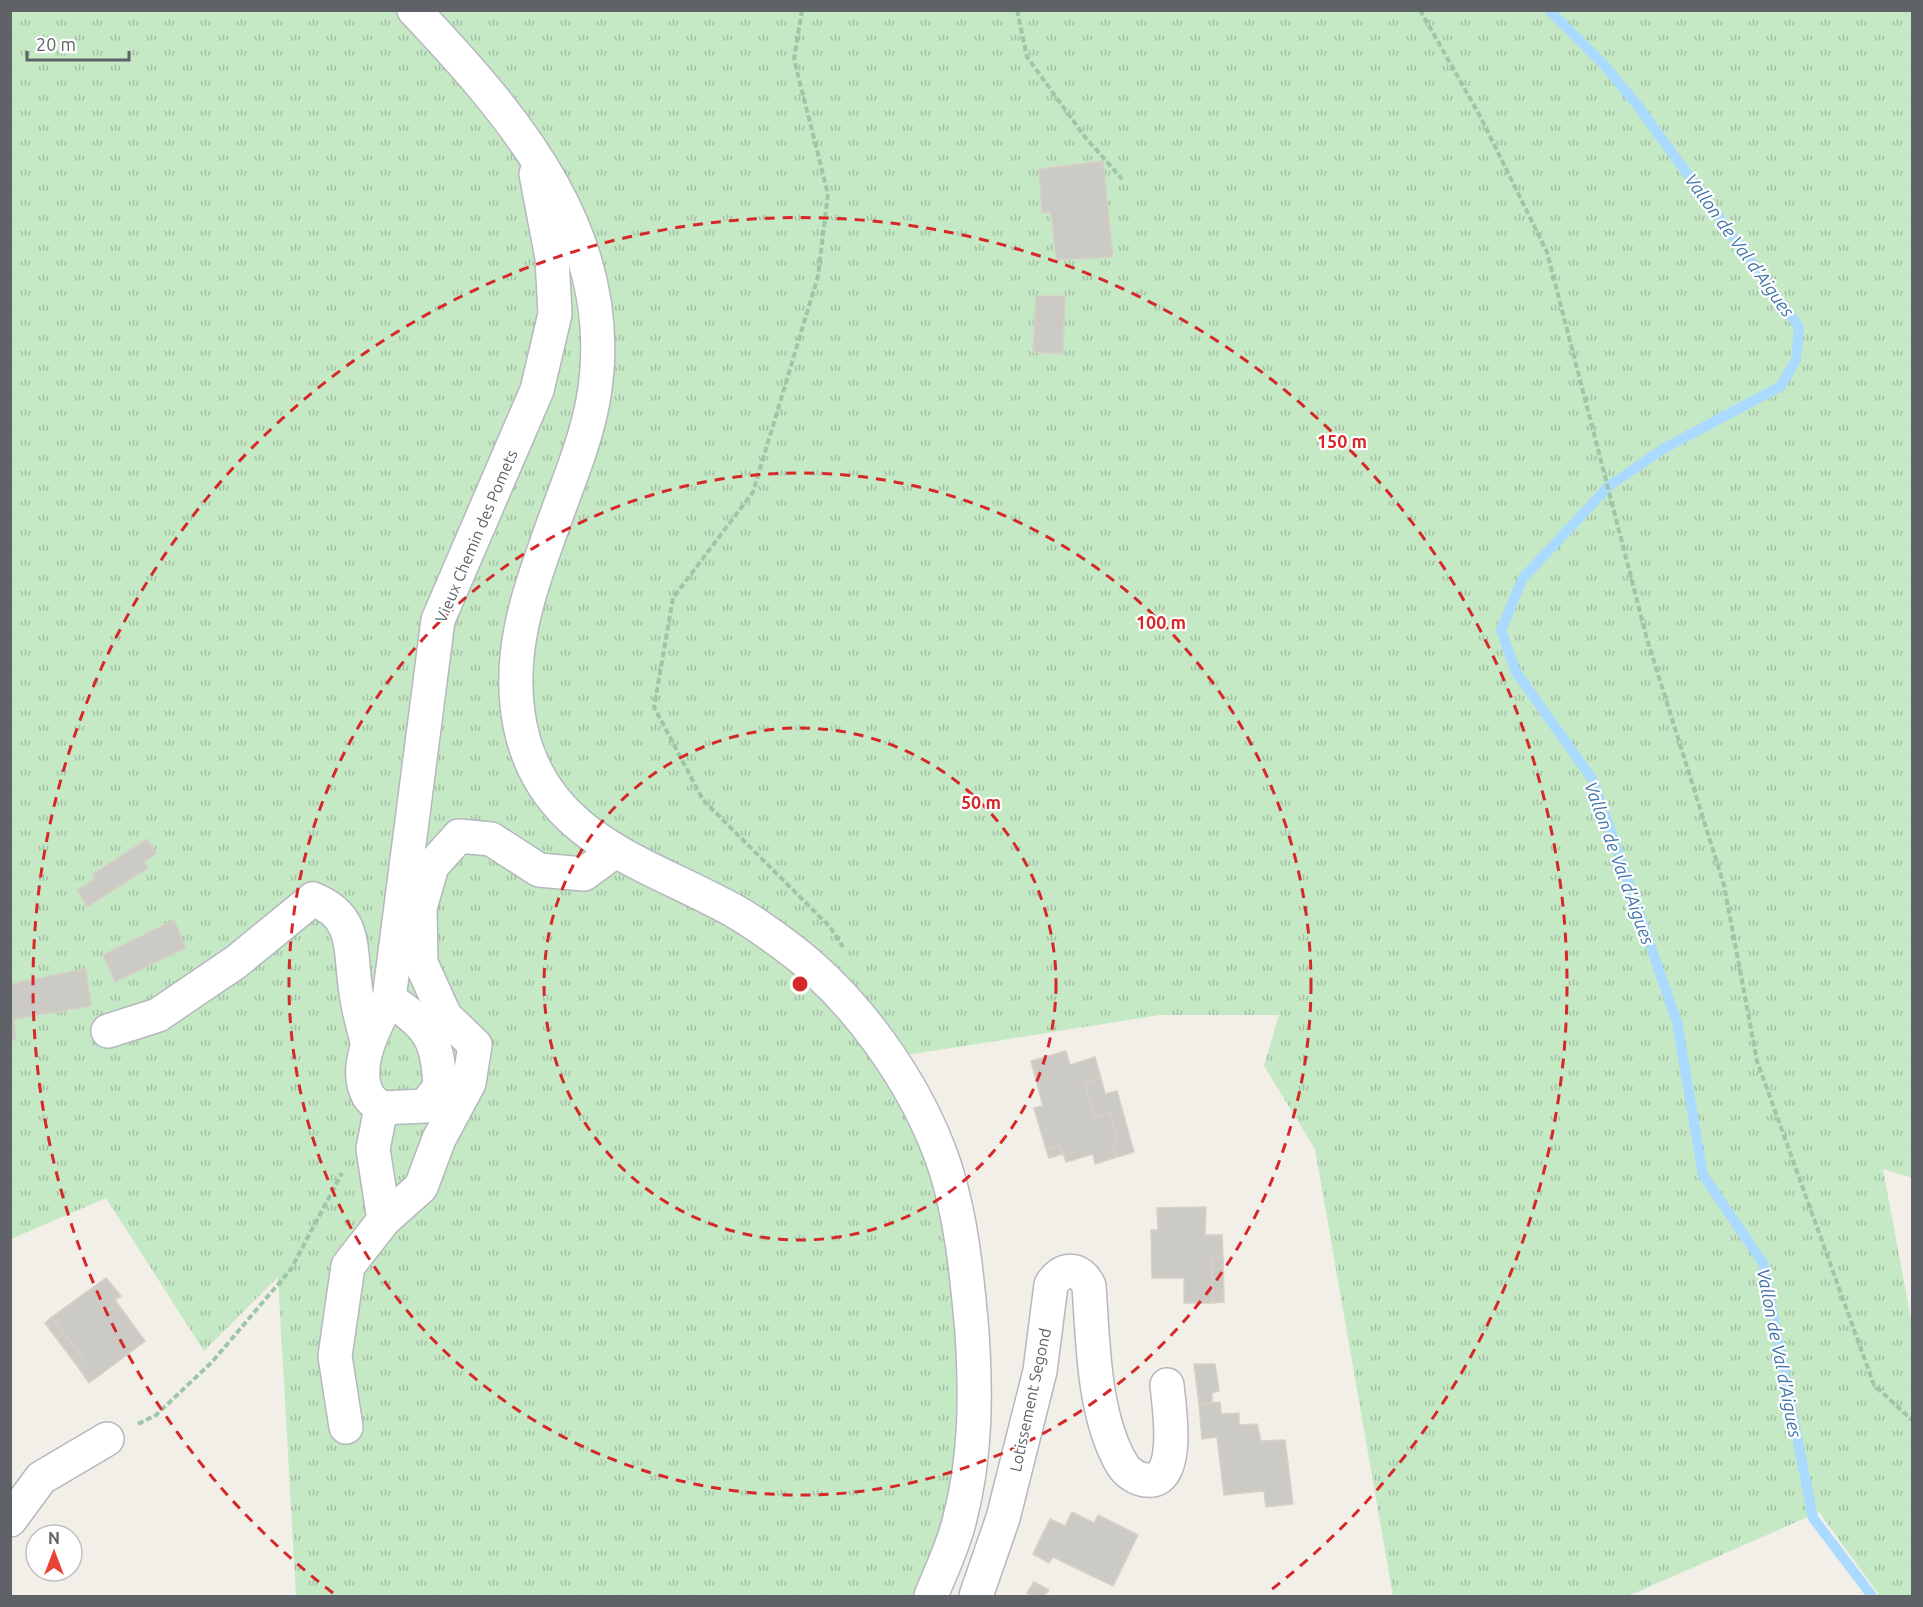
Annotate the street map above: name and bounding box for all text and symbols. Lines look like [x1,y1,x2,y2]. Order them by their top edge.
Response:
scale bar [27,24,129,62]
text: 20 m [36,34,76,54]
water label: Vallon de Val d'Aigues [1681,170,1799,321]
text: 150 m [1317,431,1367,451]
street label: Vieux Chemin des Pomets [431,447,521,625]
text: 100 m [1136,612,1186,632]
water label: Vallon de Val d'Aigues [1581,779,1659,948]
text: 50 m [961,792,1001,812]
centre of rings [790,974,810,994]
water label: Vallon de Val d'Aigues [1754,1267,1806,1440]
street label: Lotissement Segond [1006,1327,1054,1473]
north arrow [24,1523,84,1583]
text: N [48,1529,60,1547]

